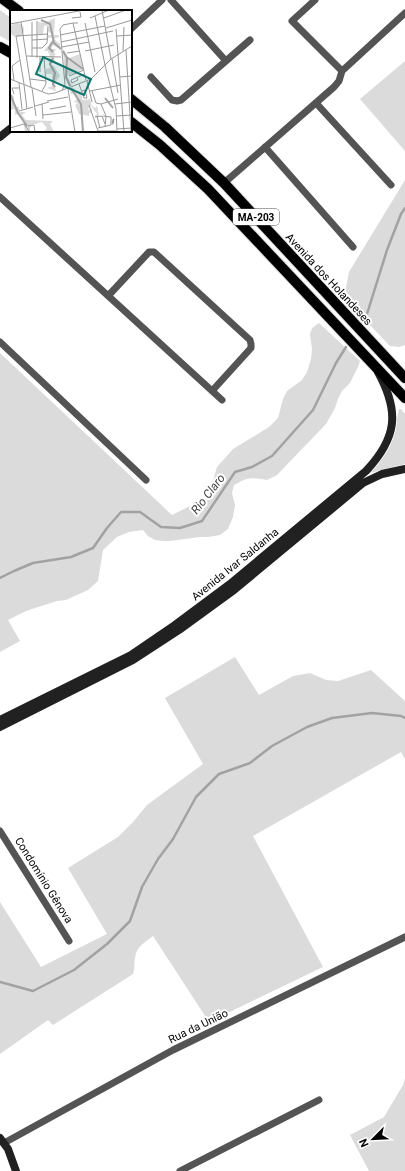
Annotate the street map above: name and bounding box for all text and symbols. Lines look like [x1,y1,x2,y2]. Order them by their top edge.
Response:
inset map [10,10,132,132]
road number: MA-203 [233,209,279,225]
street label: Avenida dos Holandeses [283,231,375,328]
water label: Rio Claro [188,471,228,517]
street label: Avenida Ivar Saldanha [189,525,281,603]
street label: Condomínio Gênova [12,835,75,926]
street label: Rua da União [166,1006,230,1046]
north arrow [353,1119,393,1159]
text: N [357,1136,372,1149]

